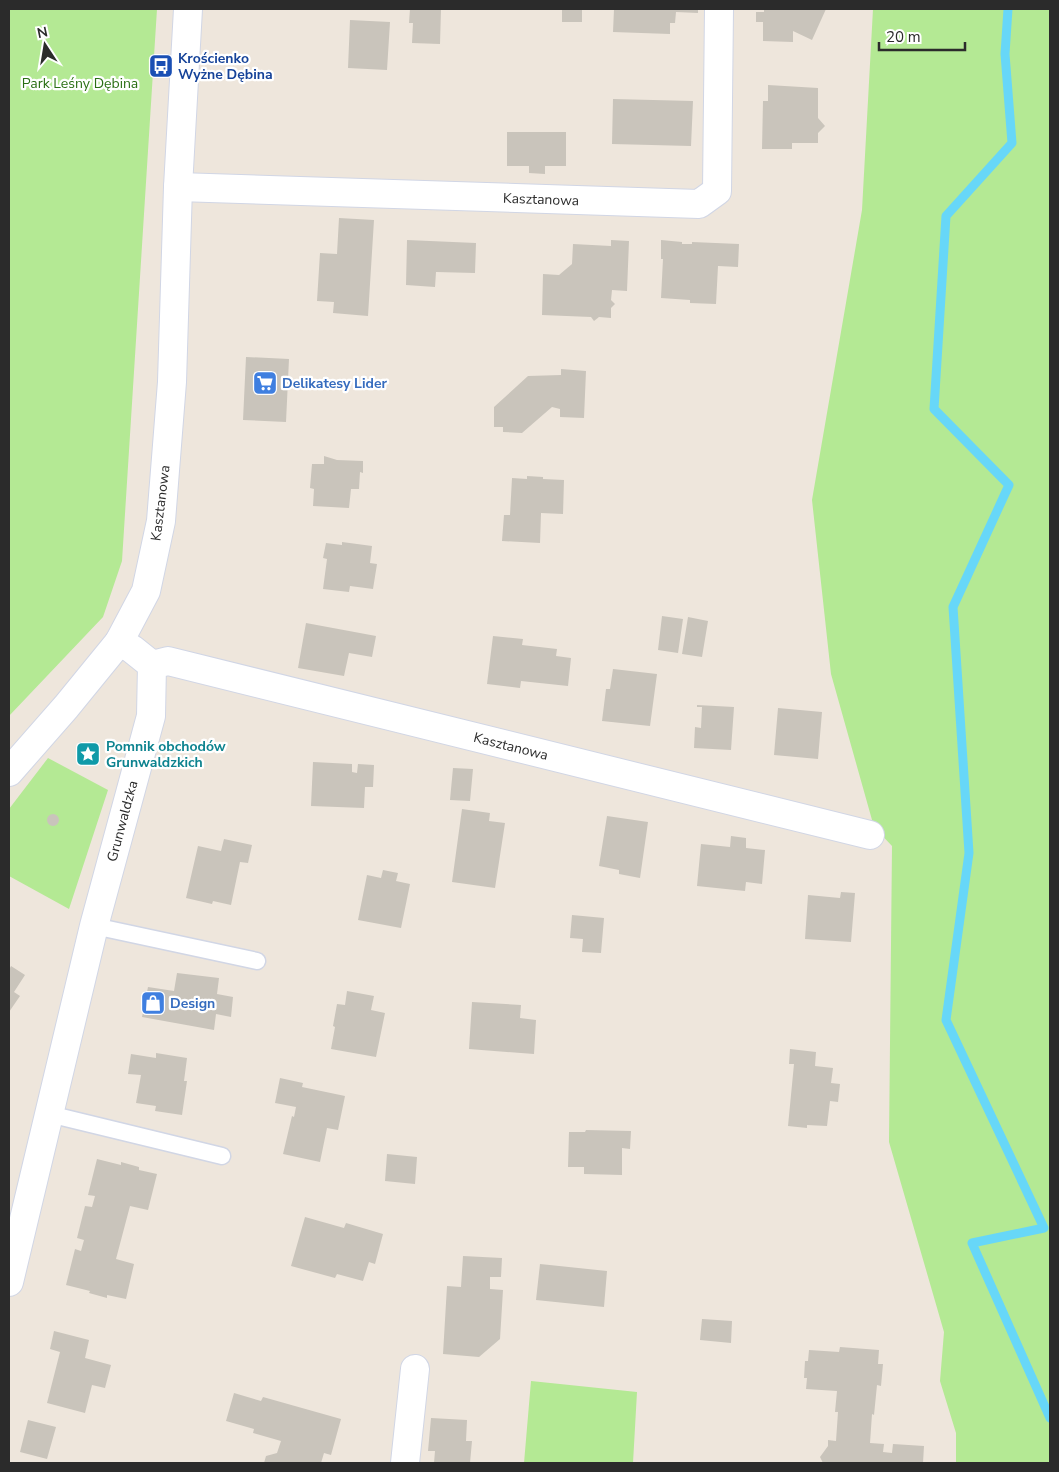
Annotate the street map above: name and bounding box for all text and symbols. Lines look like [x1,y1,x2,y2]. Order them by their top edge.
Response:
north arrow [20,20,70,70]
scale bar [879,20,965,52]
text: N [35,22,50,43]
text: 20 m [886,27,921,47]
place label: Krościenko Wyżne Dębina [178,49,273,84]
bus stop icon: Krościenko Wyżne Dębina [148,53,174,79]
park label: Park Leśny Dębina [22,74,138,93]
street label: Kasztanowa [503,189,579,210]
supermarket icon: Delikatesy Lider [252,370,278,396]
place label: Delikatesy Lider [282,374,388,393]
street label: Kasztanowa [146,464,175,542]
street label: Kasztanowa [472,728,550,765]
place label: Pomnik obchodów Grunwaldzkich [106,737,226,772]
place icon: Pomnik obchodów Grunwaldzkich [75,741,101,767]
street label: Grunwaldzka [103,779,142,864]
shop icon: Design [140,990,166,1016]
place label: Design [170,994,215,1013]

